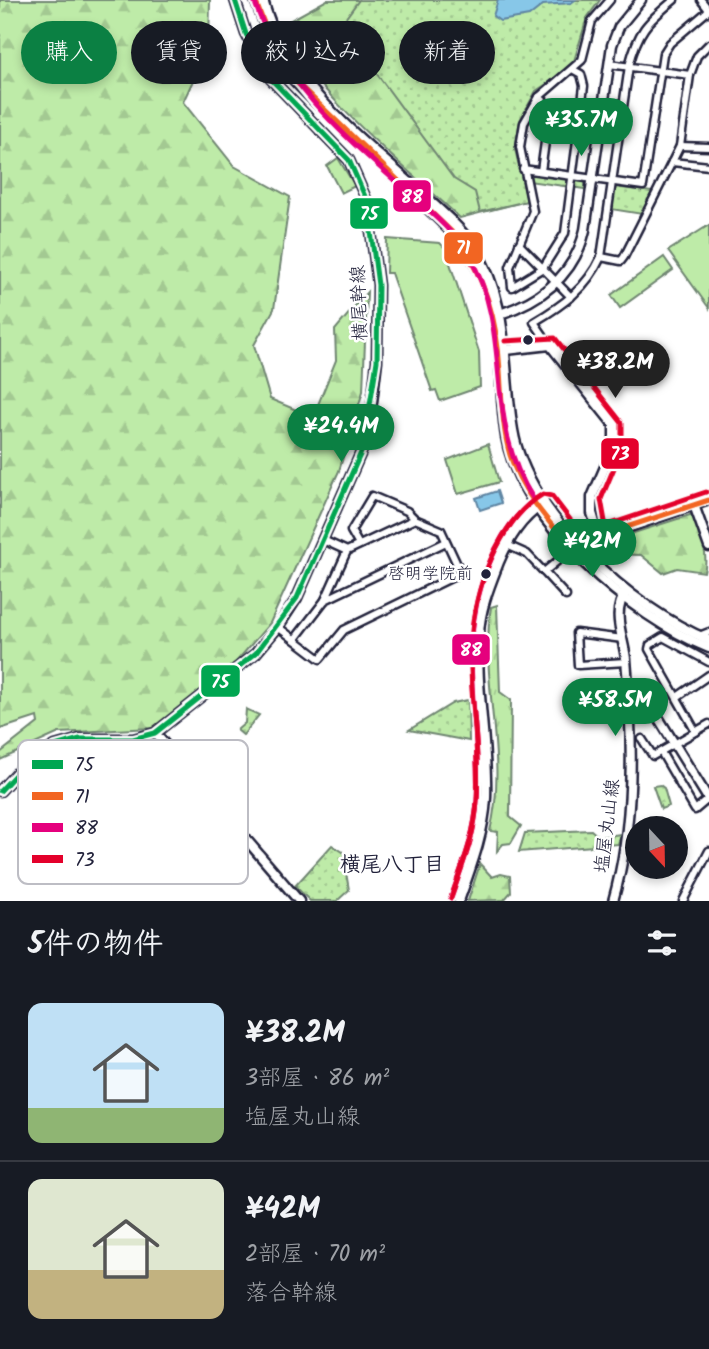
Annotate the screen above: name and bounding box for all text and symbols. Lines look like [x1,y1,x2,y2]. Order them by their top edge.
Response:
chip: 購入 [21,21,117,84]
chip: 賃貸 [131,21,227,84]
chip: 絞り込み [241,21,385,84]
chip: 新着 [399,21,495,84]
pin: ¥35.7M [524,99,638,158]
text: ¥35.7M [545,103,617,139]
line badge: 88 [392,179,432,213]
text: 88 [401,183,424,213]
line badge: 75 [349,197,389,230]
text: 75 [360,200,380,230]
line badge: 71 [443,231,484,265]
text: 71 [456,234,471,264]
street label: 横尾幹線 [344,264,376,342]
unlabelled marker [521,333,535,347]
pin: ¥38.2M [558,340,672,400]
text: ¥38.2M [577,345,653,381]
pin: ¥24.4M [284,405,398,464]
text: ¥24.4M [303,409,379,445]
line badge: 73 [600,437,640,470]
text: 73 [610,440,630,470]
pin: ¥42M [551,520,633,579]
text: ¥42M [563,524,621,560]
place label: 啓明学院前 [388,561,473,588]
marker: 啓明学院前 [479,567,493,581]
line badge: 88 [451,633,491,666]
text: 88 [460,636,483,666]
line badge: 75 [200,664,241,698]
text: 75 [211,668,231,698]
pin: ¥58.5M [558,678,672,738]
text: ¥58.5M [578,683,652,719]
legend [18,740,248,884]
text: 75 [75,751,96,781]
street label: 塩屋丸山線 [587,777,629,875]
text: 71 [75,783,90,813]
text: 88 [75,814,98,844]
north arrow [625,816,688,878]
map controls [625,816,688,879]
text: 73 [75,846,95,876]
district label: 横尾八丁目 [340,849,445,882]
text: 5件の物件 [28,921,163,969]
icon: filters [643,924,681,962]
text: ¥38.2M [245,1010,345,1058]
icon: home [84,1031,168,1115]
text: 3部屋 · 86 m² [245,1061,389,1097]
text: 塩屋丸山線 [245,1100,360,1136]
text: ¥42M [245,1186,320,1234]
icon: home [84,1207,168,1291]
text: 2部屋 · 70 m² [245,1237,385,1273]
text: 落合幹線 [245,1276,337,1312]

